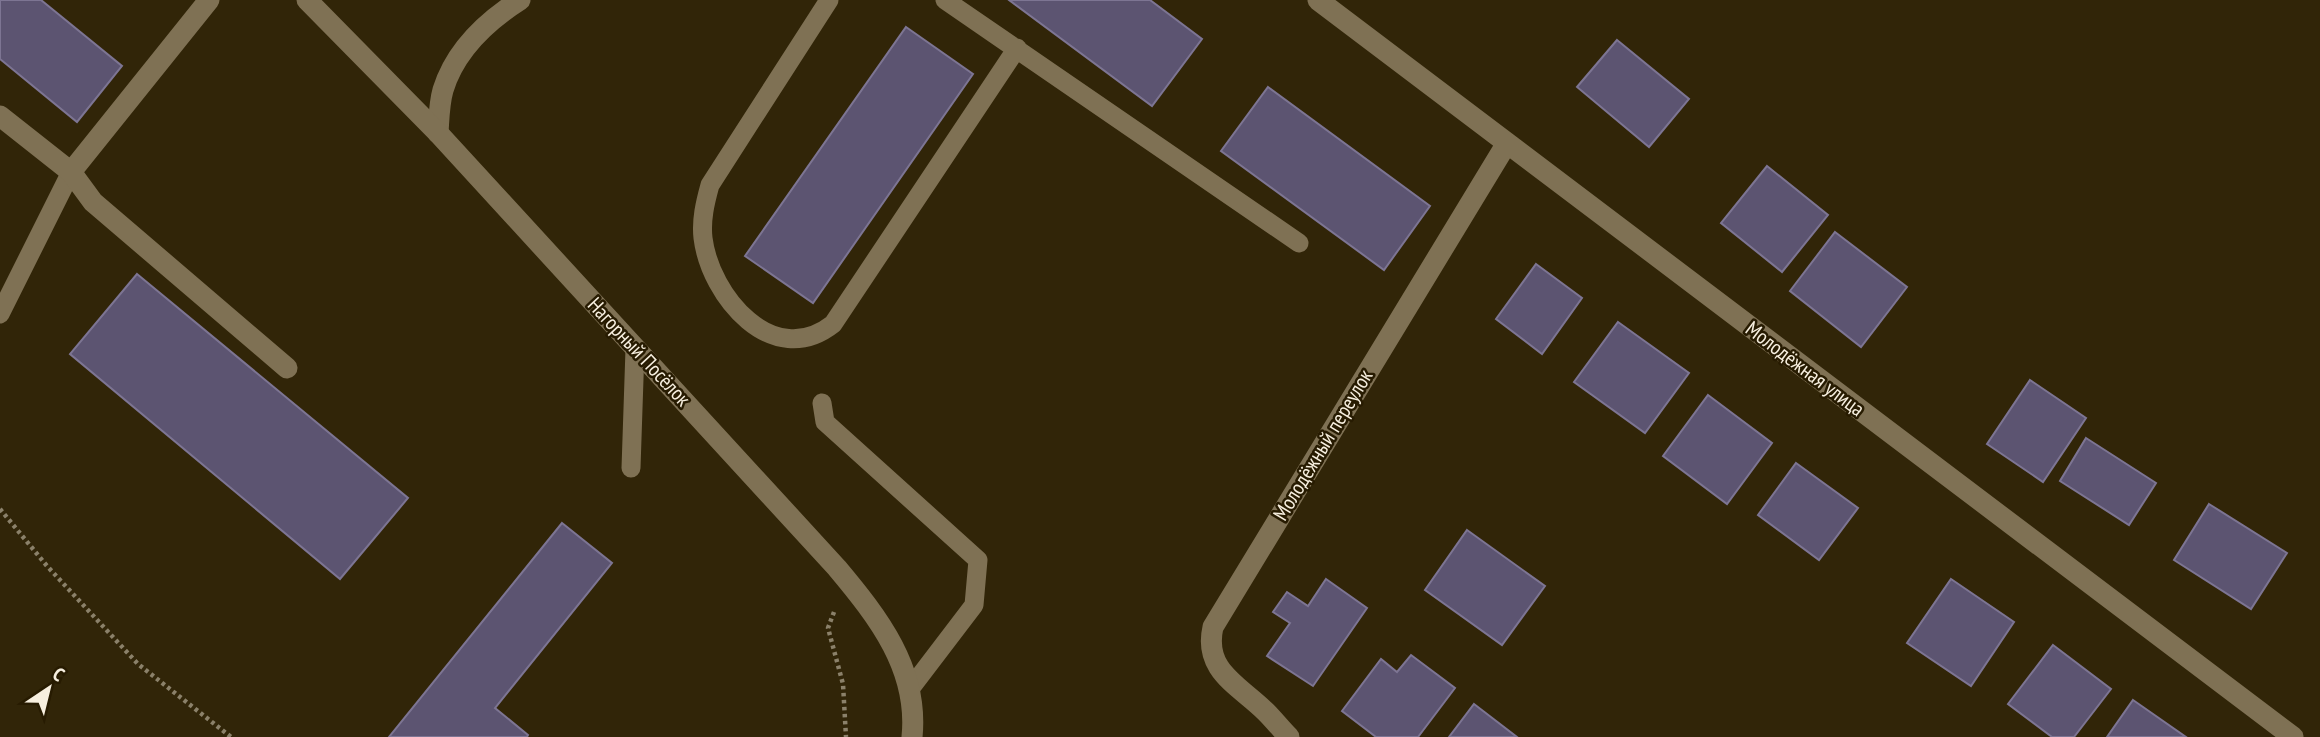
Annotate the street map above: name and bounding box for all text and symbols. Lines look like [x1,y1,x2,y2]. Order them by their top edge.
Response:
street label: Нагорный Посёлок [582,292,697,412]
street label: Молодёжная улица [1740,315,1870,422]
street label: Молодёжный переулок [1267,364,1378,525]
north arrow [14,653,84,723]
text: С [48,662,69,687]

